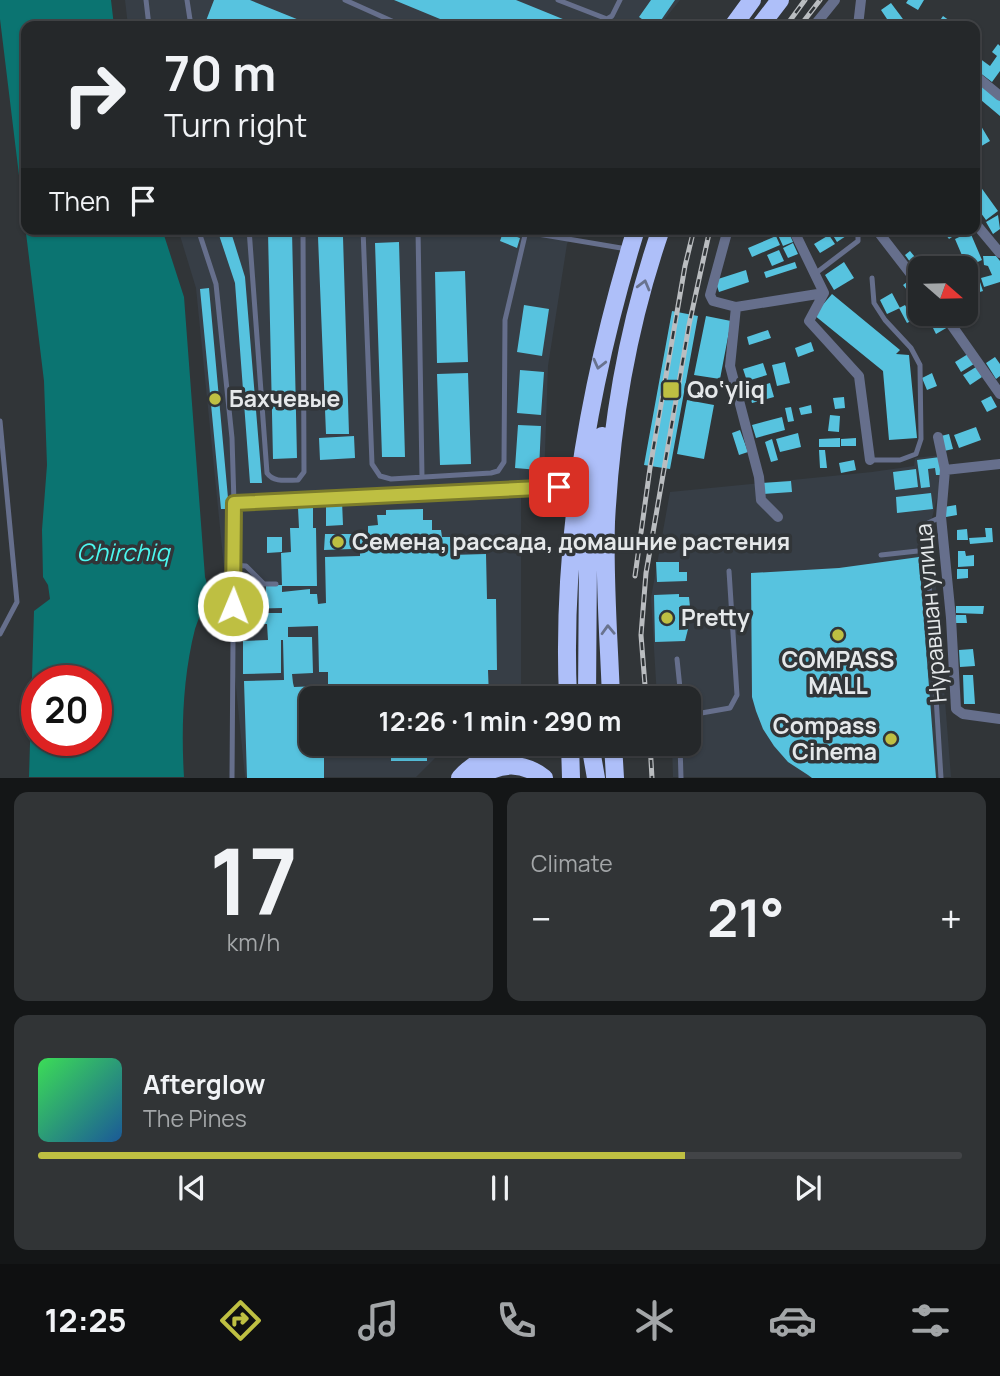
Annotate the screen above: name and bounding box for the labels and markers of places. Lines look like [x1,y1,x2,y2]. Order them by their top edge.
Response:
place label: Qo‘yliq [687,373,765,405]
marker: Qo‘yliq [661,380,681,400]
place label: Бахчевые [229,382,341,414]
marker: Бахчевые [207,391,223,407]
pin [529,457,589,517]
place label: Семена, рассада, домашние растения [352,525,790,557]
marker: Семена, рассада, домашние растения [330,534,346,550]
place label: Pretty [681,601,750,633]
marker: Pretty [659,610,675,626]
marker: COMPASS MALL [830,627,846,643]
place label: COMPASS MALL [782,643,894,701]
place label: Compass Cinema [773,709,877,767]
marker: Compass Cinema [883,731,899,747]

